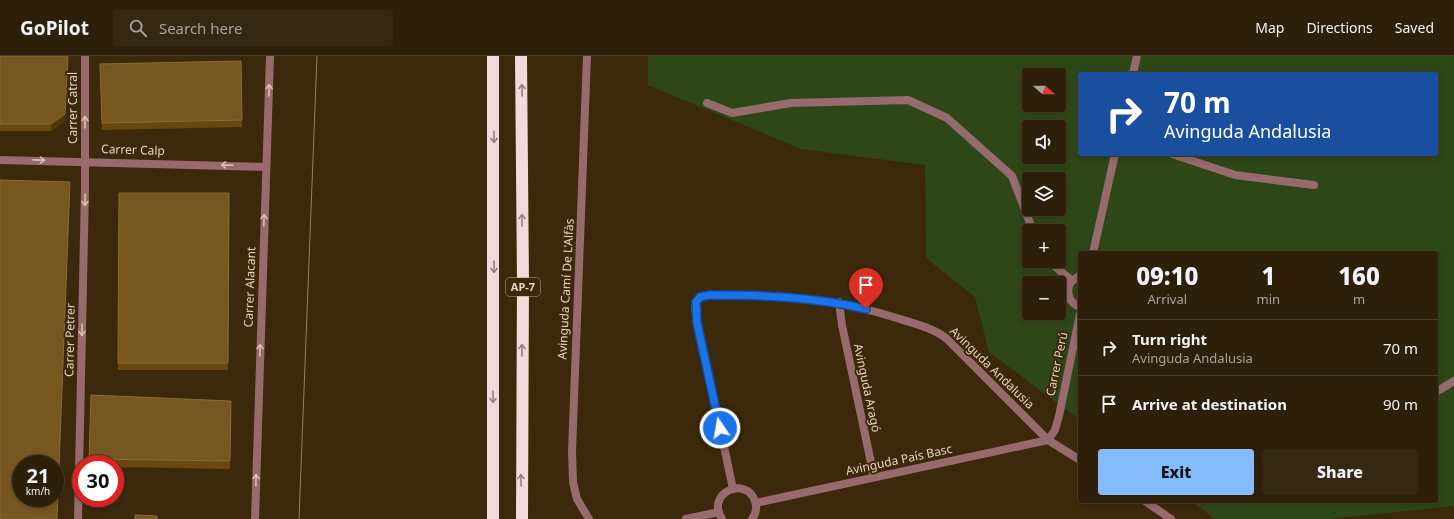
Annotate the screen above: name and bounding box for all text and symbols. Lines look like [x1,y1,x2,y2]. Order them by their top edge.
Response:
search box [113,10,393,46]
text: GoPilot [20,15,89,41]
icon: search [127,17,149,39]
text: Search here [159,18,242,38]
text: Map [1255,18,1284,37]
text: Directions [1306,18,1373,37]
text: Saved [1395,18,1434,37]
north arrow [1022,68,1066,112]
map controls [1022,68,1066,320]
street label: Carrer Catral [64,72,81,144]
text: 70 m [1164,83,1231,121]
one-way arrow [265,84,272,97]
one-way arrow [518,84,525,97]
icon: right [1098,88,1150,140]
one-way arrow [81,116,89,129]
text: Avinguda Andalusia [1164,119,1331,143]
button: sound [1022,120,1066,164]
one-way arrow [490,130,498,143]
street label: Carrer Calp [101,140,165,159]
one-way arrow [32,156,45,164]
one-way arrow [221,161,234,169]
button: layers [1022,172,1066,216]
one-way arrow [81,193,89,206]
one-way arrow [260,214,268,227]
one-way arrow [519,214,526,227]
street label: Avinguda Camí De L'Alfàs [553,218,578,360]
button: + [1022,224,1066,268]
street label: Carrer Alacant [240,246,259,328]
text: 09:10 [1136,259,1198,292]
text: 1 [1261,259,1275,292]
text: 160 [1338,259,1380,292]
one-way arrow [490,260,497,273]
pin [849,268,883,309]
icon: arrive [855,274,877,296]
button: − [1022,276,1066,320]
road number: AP-7 [506,278,540,296]
text: Arrival [1147,290,1187,308]
text: min [1257,290,1280,308]
text: m [1353,290,1365,308]
street label: Carrer Petrer [60,303,79,377]
one-way arrow [78,323,86,336]
street label: Avinguda Andalusia [946,323,1038,413]
text: Turn right [1132,329,1207,349]
street label: Carrer Perú [1041,330,1072,398]
icon: right [1098,337,1120,359]
text: 70 m [1383,338,1418,358]
street label: Avinguda Aragó [850,342,885,434]
one-way arrow [256,344,264,357]
one-way arrow [518,344,526,357]
text: Avinguda Andalusia [1132,349,1253,367]
one-way arrow [489,390,497,403]
icon: arrive [1098,393,1120,415]
text: Arrive at destination [1132,394,1287,414]
text: 90 m [1383,394,1418,414]
position arrow [699,407,741,449]
street label: Avinguda País Basc [844,440,954,479]
button: Exit [1098,449,1254,495]
button: Share [1262,449,1418,495]
speed limit sign: 30 [72,455,124,507]
text: 21 [27,462,49,489]
one-way arrow [253,474,260,487]
one-way arrow [518,474,525,487]
text: km/h [26,484,50,498]

